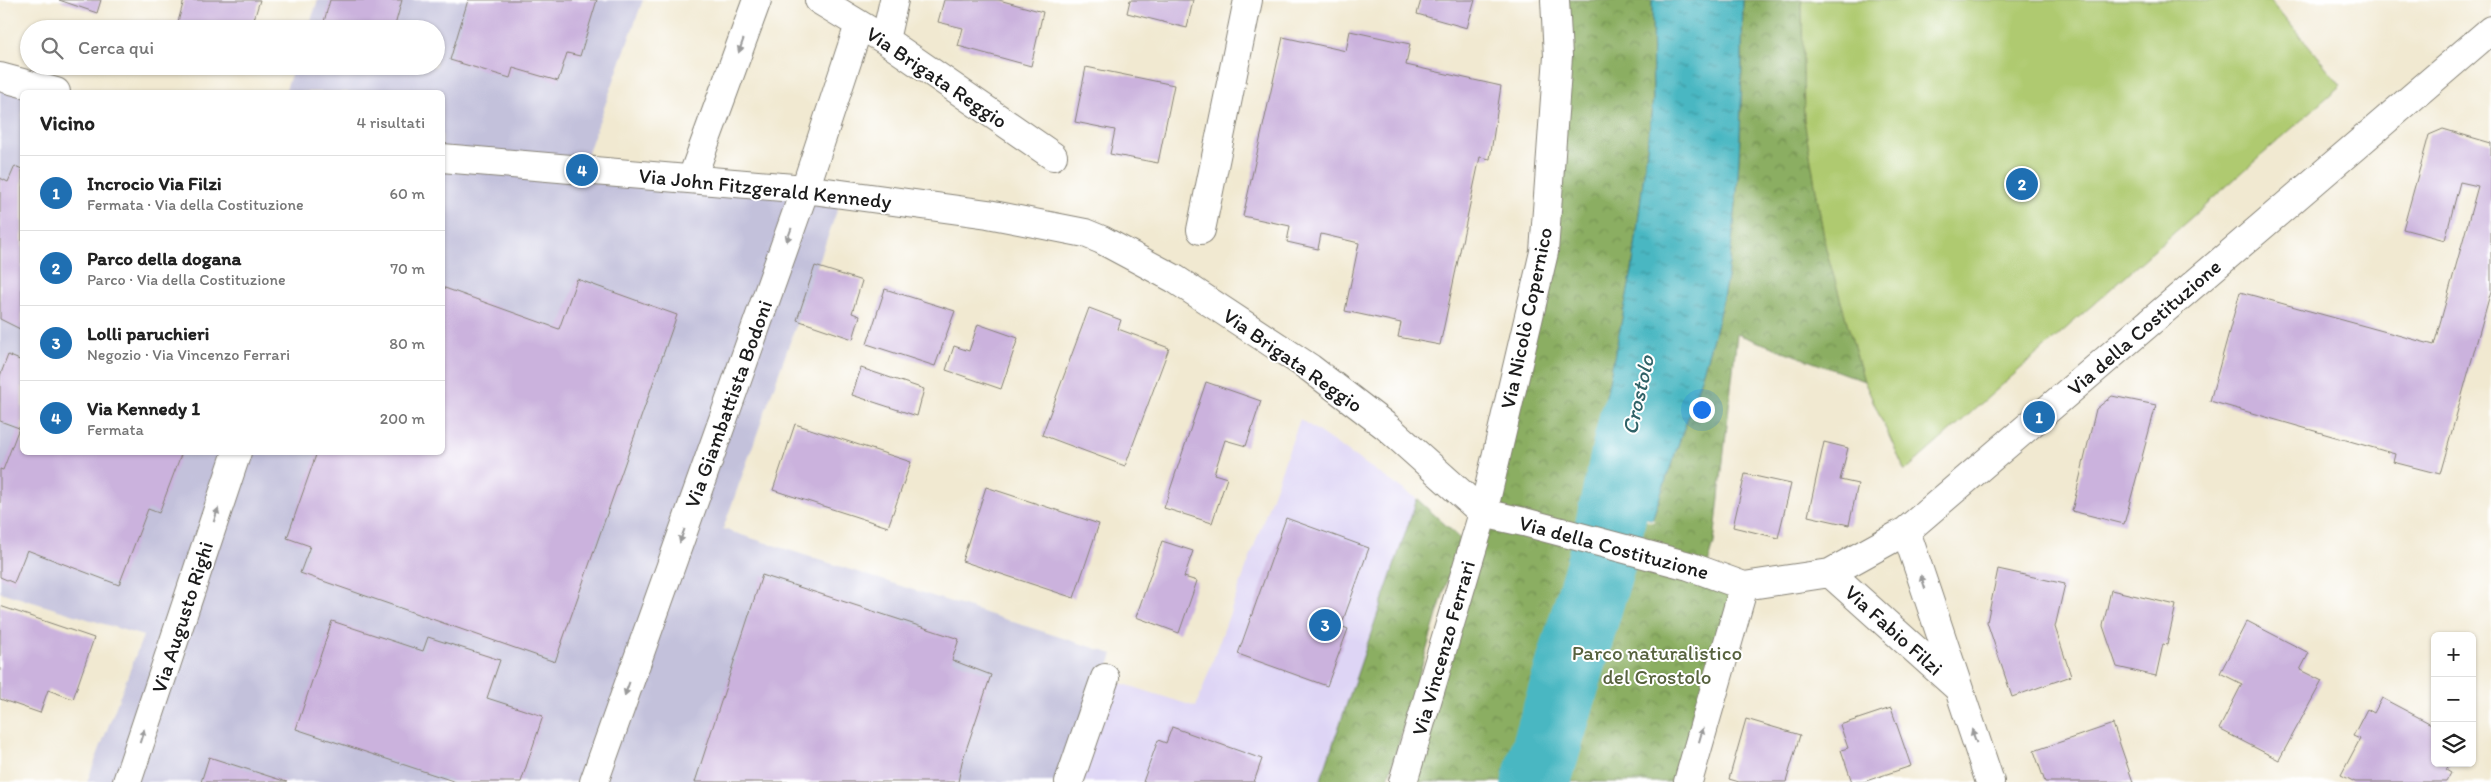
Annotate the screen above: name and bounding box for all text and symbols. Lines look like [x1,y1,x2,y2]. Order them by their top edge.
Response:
search box [20,20,445,75]
street label: Via Brigata Reggio [862,21,1012,133]
icon: search [38,34,66,62]
text: Cerca qui [78,36,154,59]
one-way arrow [737,39,745,54]
text: Vicino [40,110,95,135]
text: 4 risultati [357,113,425,132]
pin: 4 [566,151,598,189]
street label: Via John Fitzgerald Kennedy [637,162,893,214]
pin: 2 [2006,165,2038,203]
text: Incrocio Via Filzi [87,172,222,195]
text: 1 [52,184,60,203]
text: 60 m [390,184,425,203]
text: Fermata · Via della Costituzione [87,195,304,214]
street label: Via Nicolò Copernico [1495,225,1557,411]
one-way arrow [785,227,792,242]
text: Parco della dogana [87,247,241,270]
street label: Via della Costituzione [2062,254,2226,400]
text: 2 [52,259,60,278]
text: 70 m [390,259,425,278]
text: Parco · Via della Costituzione [87,270,286,289]
street label: Via Giambattista Bodoni [679,297,777,511]
street label: Via Brigata Reggio [1218,303,1368,417]
text: Lolli paruchieri [87,322,209,345]
text: 3 [52,334,60,353]
text: 80 m [389,334,425,353]
text: Negozio · Via Vincenzo Ferrari [87,345,290,364]
water label: Crostolo [1616,352,1660,437]
text: Via Kennedy 1 [87,397,200,420]
your location [1689,397,1715,423]
pin: 1 [2023,398,2055,436]
text: 4 [51,409,61,428]
text: 200 m [380,409,425,428]
text: Fermata [87,420,144,439]
one-way arrow [212,507,220,522]
street label: Via della Costituzione [1516,510,1712,584]
one-way arrow [677,529,685,544]
street label: Via Augusto Righi [146,538,218,696]
street label: Via Vincenzo Ferrari [1406,558,1480,738]
one-way arrow [1918,574,1926,589]
street label: Via Fabio Filzi [1840,579,1948,681]
pin: 3 [1309,606,1341,644]
map controls [2431,632,2476,767]
button: + [2431,632,2476,677]
park label: Parco naturalistico del Crostolo [1572,640,1742,689]
button: − [2431,677,2476,722]
one-way arrow [623,682,631,697]
button: layers [2431,722,2476,767]
one-way arrow [139,728,147,743]
one-way arrow [1698,728,1706,743]
one-way arrow [1970,728,1978,743]

